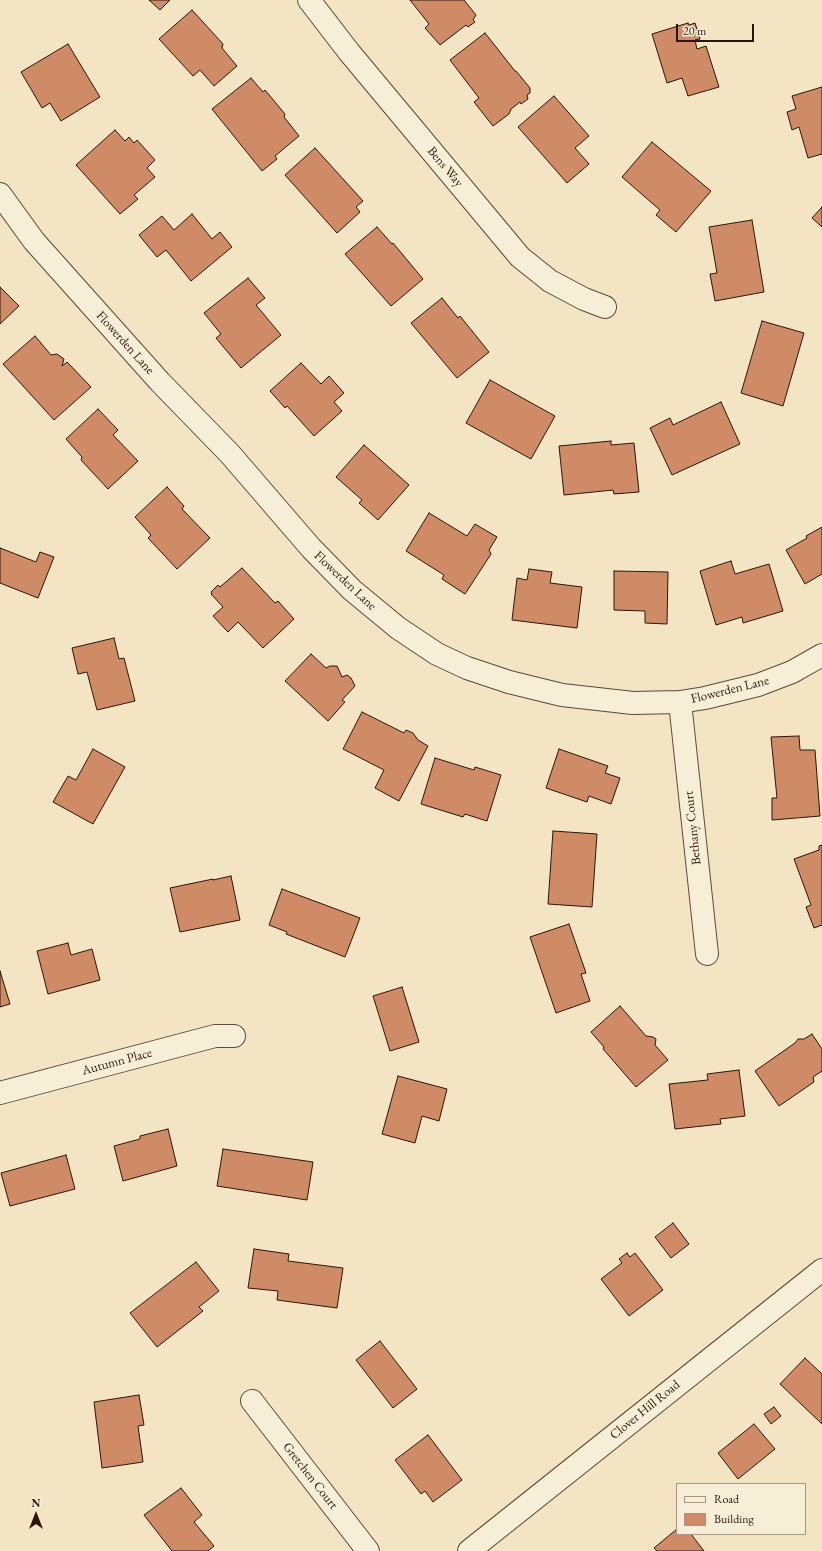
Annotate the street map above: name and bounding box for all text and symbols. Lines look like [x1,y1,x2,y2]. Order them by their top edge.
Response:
scale bar [678,16,756,42]
text: 20 m [683,23,706,39]
street label: Bens Way [424,144,466,190]
street label: Flowerden Lane [92,308,158,378]
street label: Flowerden Lane [310,548,380,614]
street label: Flowerden Lane [689,673,771,707]
street label: Bethany Court [681,790,705,866]
street label: Autumn Place [80,1045,154,1079]
street label: Clover Hill Road [607,1377,683,1443]
street label: Gretchen Court [279,1440,341,1512]
legend [676,1483,806,1535]
text: Road [714,1491,739,1507]
north arrow [16,1495,56,1535]
text: N [32,1496,40,1510]
text: Building [714,1511,754,1527]

